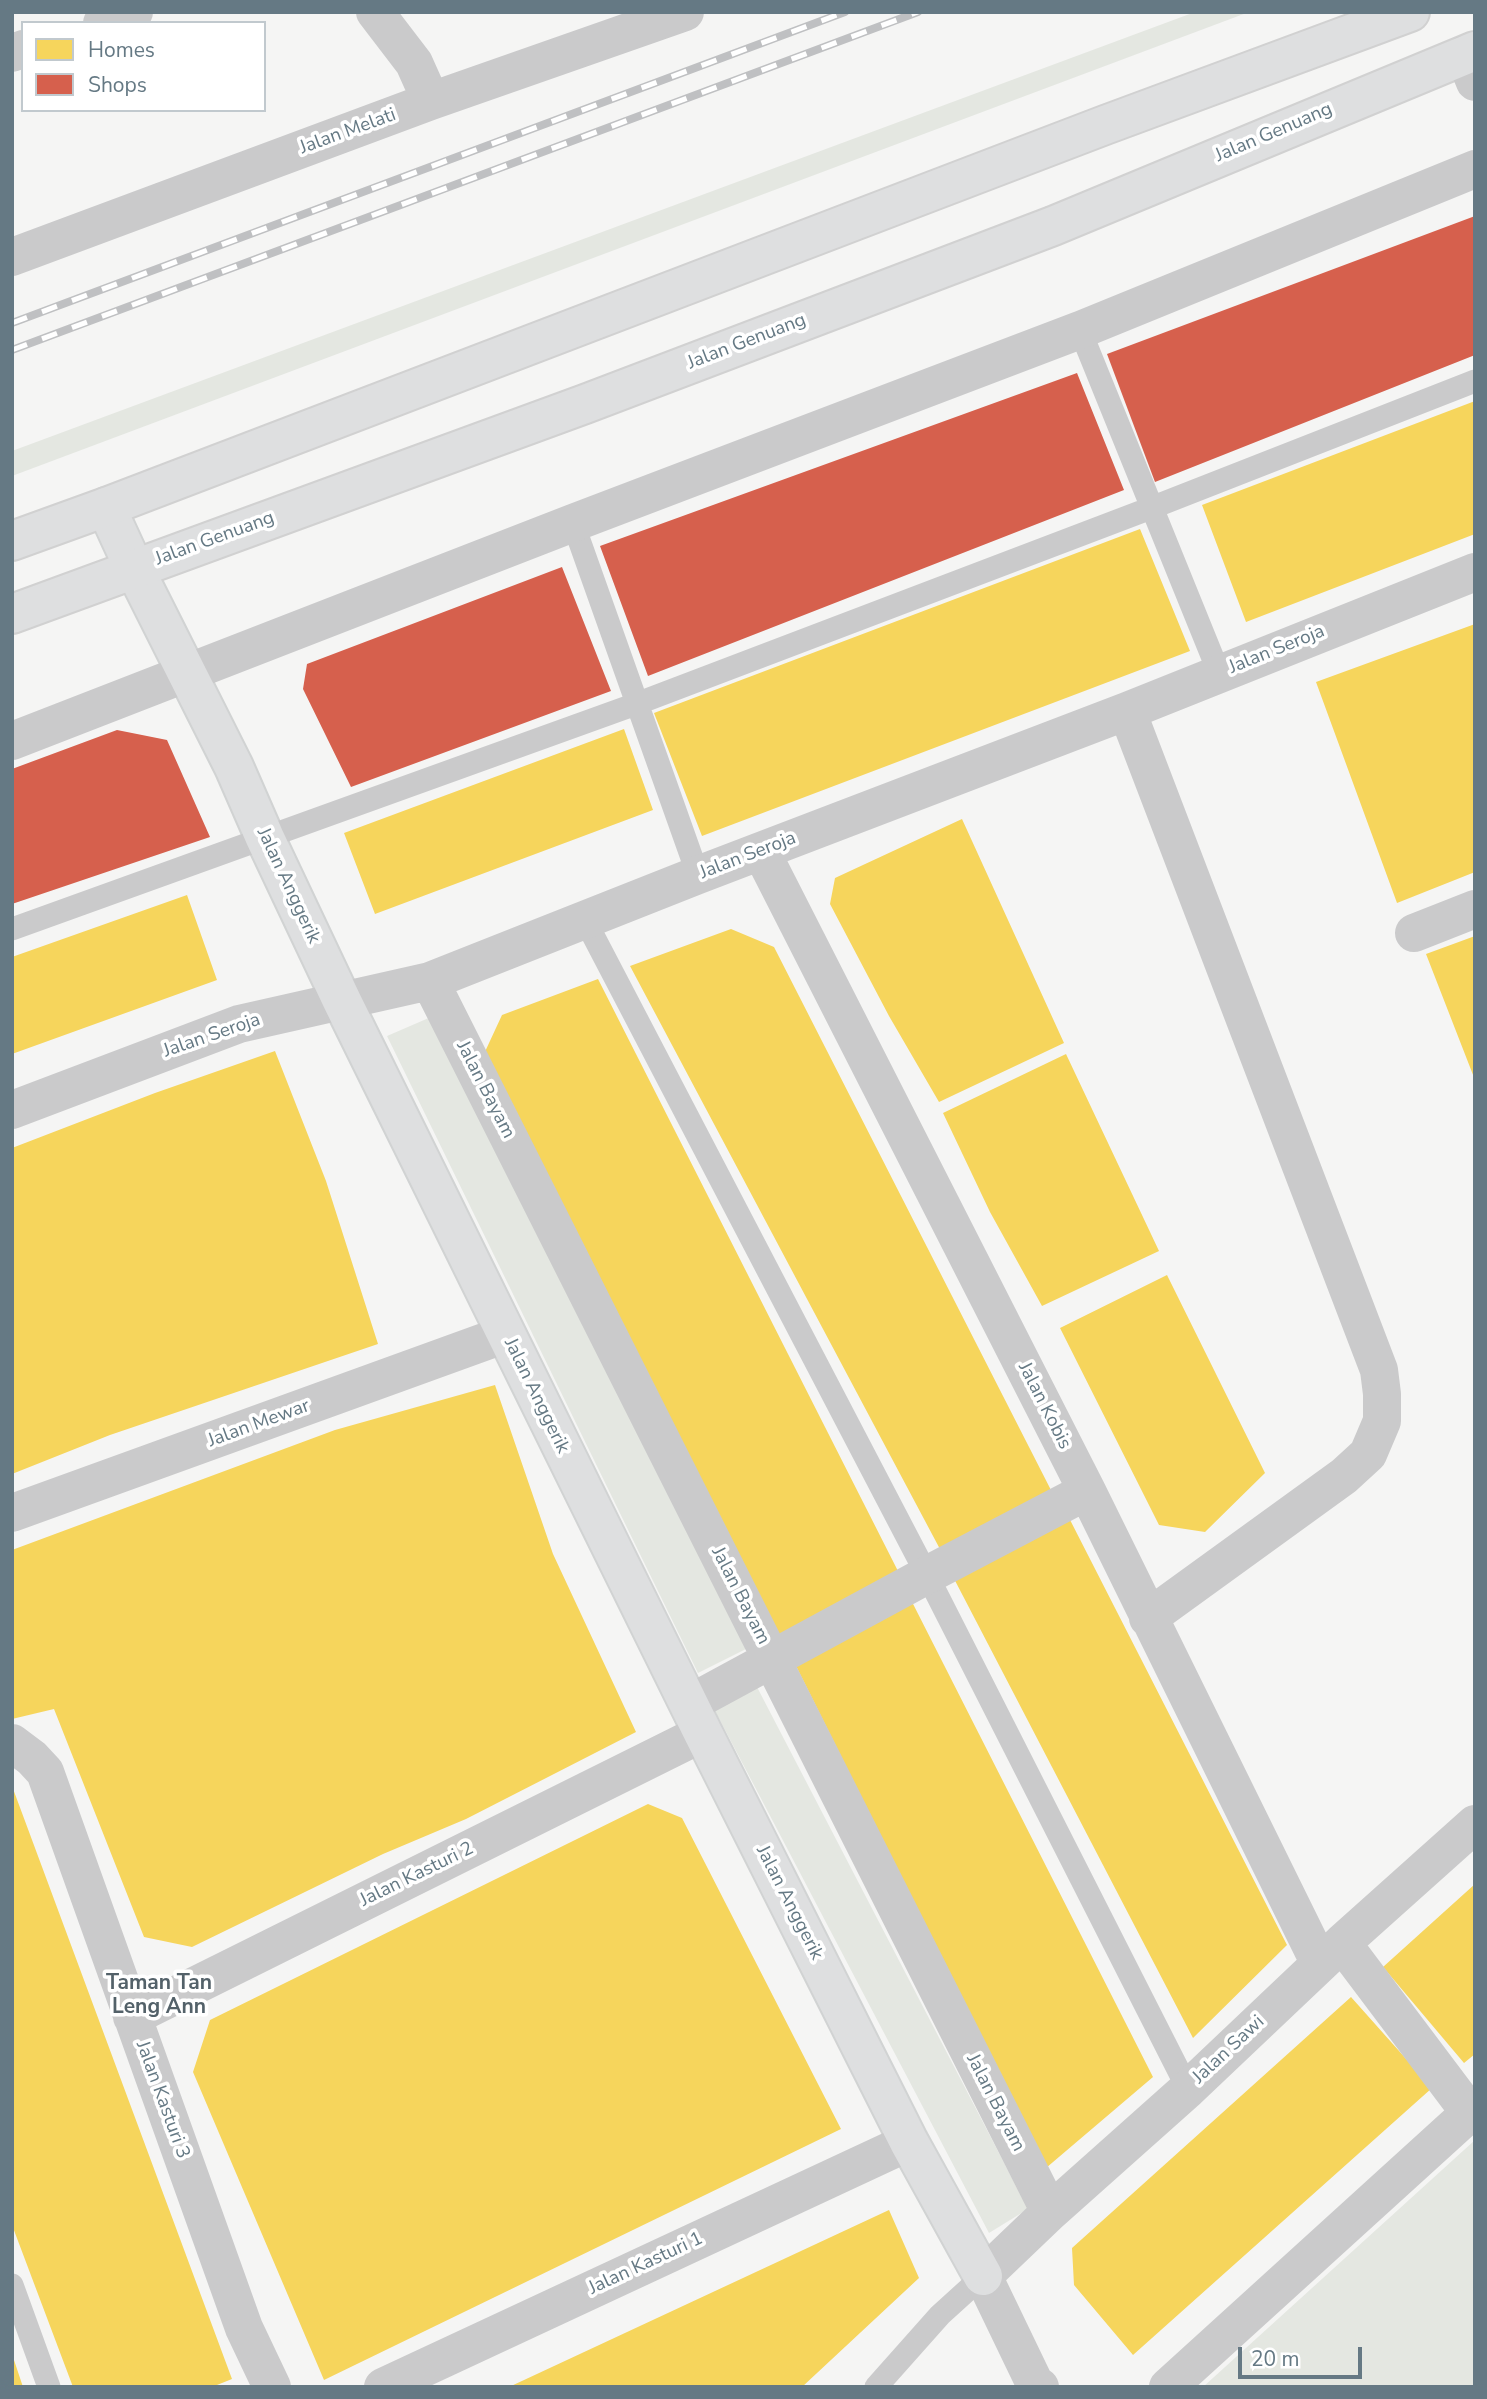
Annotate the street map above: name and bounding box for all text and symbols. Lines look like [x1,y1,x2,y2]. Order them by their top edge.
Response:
legend [21,21,266,112]
text: Homes [88,36,155,64]
text: Shops [88,71,147,99]
street label: Jalan Genuang [1212,98,1336,168]
street label: Jalan Melati [297,104,399,160]
street label: Jalan Genuang [685,309,809,375]
street label: Jalan Genuang [152,507,278,571]
street label: Jalan Seroja [1226,620,1328,680]
street label: Jalan Anggerik [251,824,325,948]
street label: Jalan Seroja [697,827,799,885]
street label: Jalan Seroja [160,1009,264,1063]
street label: Jalan Bayam [451,1037,519,1143]
street label: Jalan Anggerik [498,1335,574,1457]
street label: Jalan Kobis [1012,1359,1076,1453]
street label: Jalan Mewar [205,1395,313,1453]
street label: Jalan Bayam [706,1543,774,1649]
street label: Jalan Kasturi 2 [357,1838,477,1912]
street label: Jalan Anggerik [750,1842,828,1964]
district label: Taman Tan Leng Ann [106,1971,212,2021]
street label: Jalan Sawi [1188,2011,1270,2089]
street label: Jalan Kasturi 3 [130,2038,194,2162]
street label: Jalan Bayam [961,2050,1029,2156]
street label: Jalan Kasturi 1 [585,2228,707,2300]
scale bar [1242,2332,1366,2376]
text: 20 m [1251,2345,1300,2373]

